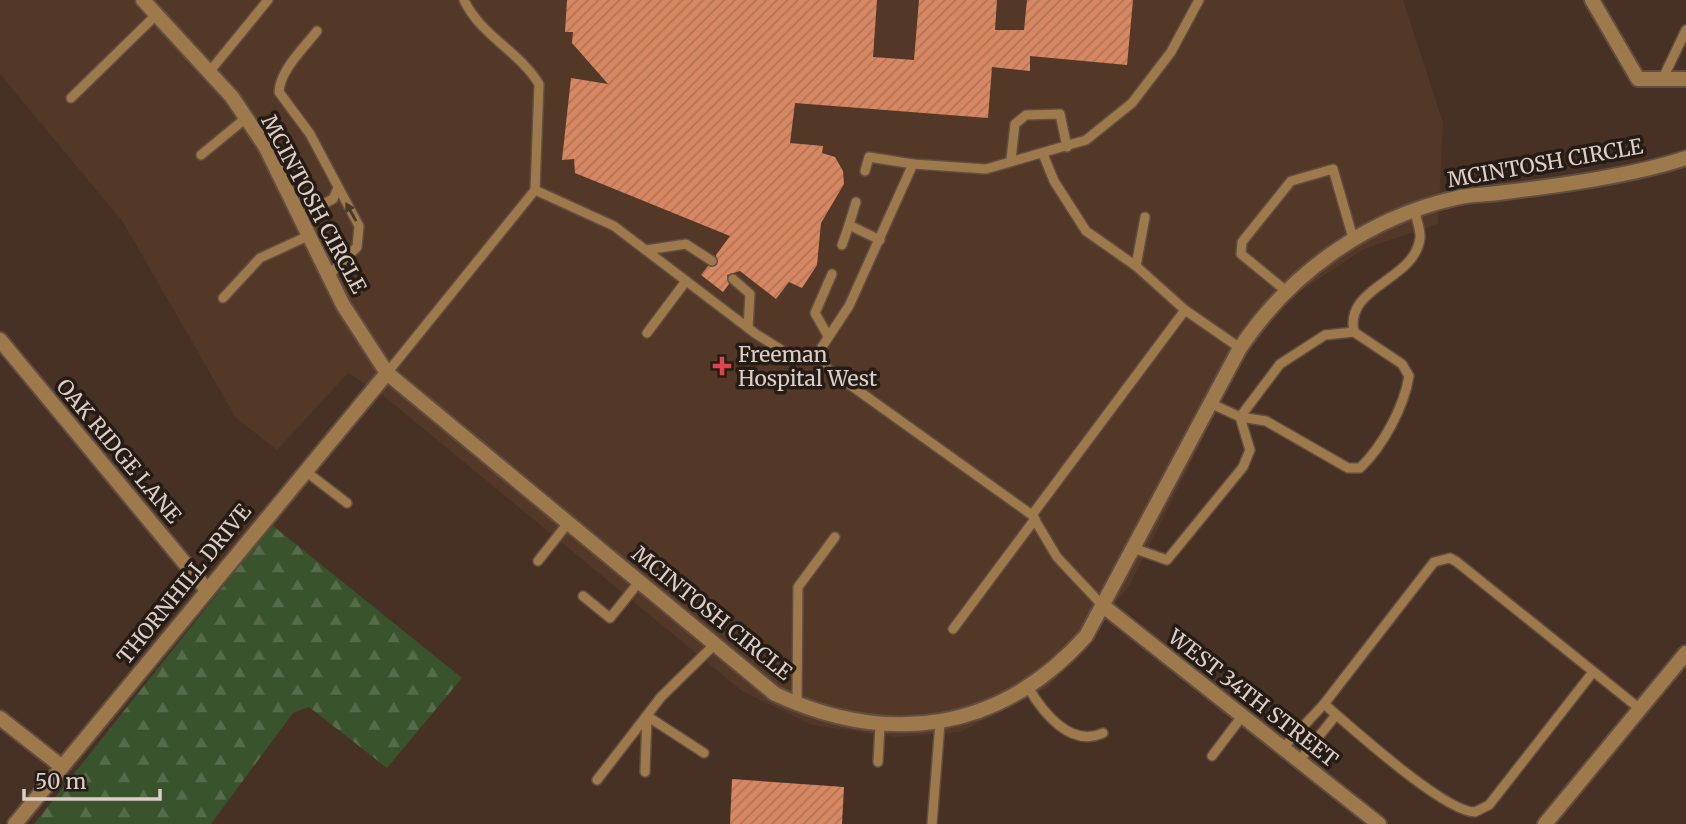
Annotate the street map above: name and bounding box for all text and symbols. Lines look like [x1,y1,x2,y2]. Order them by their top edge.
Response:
street label: MCINTOSH CIRCLE [256,110,373,298]
street label: MCINTOSH CIRCLE [1445,132,1646,194]
one-way arrow [345,202,357,222]
place label: Freeman Hospital West [738,341,877,392]
marker: Freeman Hospital West [712,356,732,376]
street label: OAK RIDGE LANE [51,373,188,529]
street label: THORNHILL DRIVE [111,498,257,670]
street label: MCINTOSH CIRCLE [626,540,798,686]
street label: WEST 34TH STREET [1162,623,1344,773]
scale bar [24,758,161,802]
text: 50 m [35,768,86,795]

